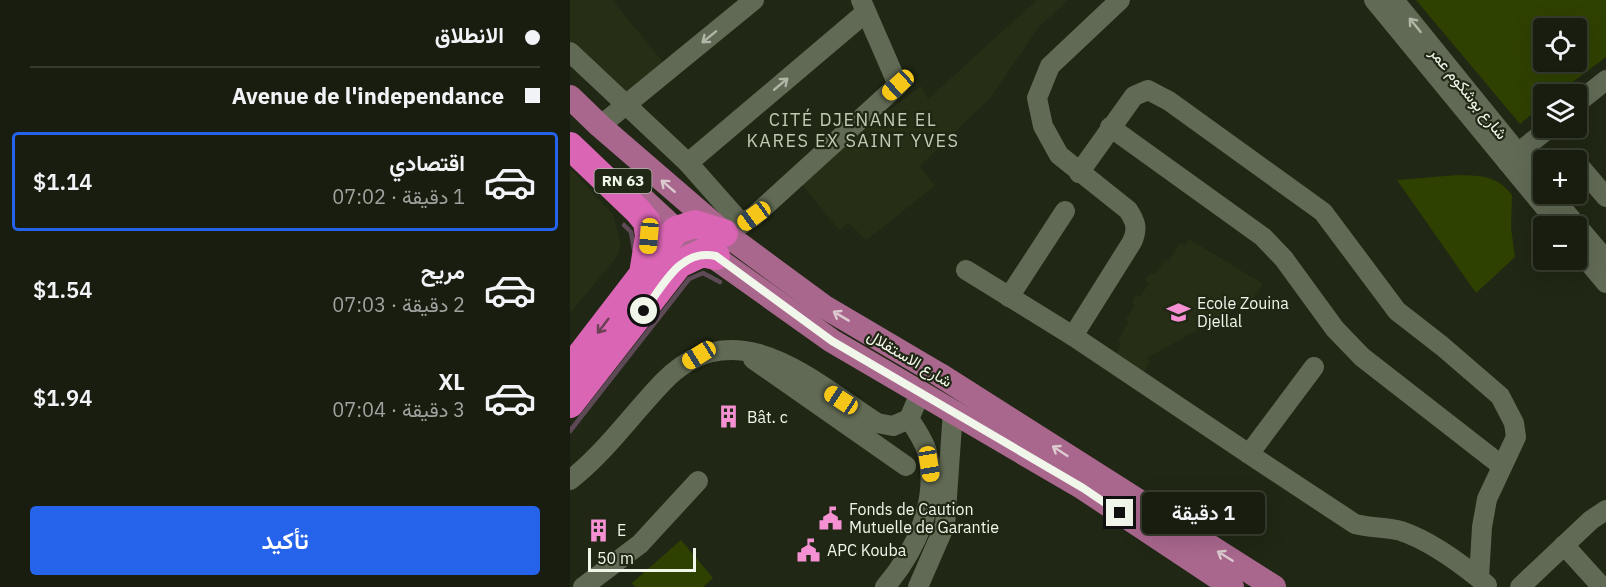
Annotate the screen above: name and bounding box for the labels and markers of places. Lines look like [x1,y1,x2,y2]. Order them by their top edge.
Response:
place label: Ecole Zouina Djellal [1197,293,1289,331]
school or university icon: Ecole Zouina Djellal [1166,299,1192,325]
building icon: Bât. c [716,404,742,430]
place label: Bât. c [747,407,788,427]
place label: Fonds de Caution Mutuelle de Garantie [849,499,999,537]
public building icon: Fonds de Caution Mutuelle de Garantie [818,505,844,531]
building icon: E [586,517,612,543]
place label: E [617,520,626,540]
public building icon: APC Kouba [796,537,822,563]
place label: APC Kouba [827,540,907,560]

